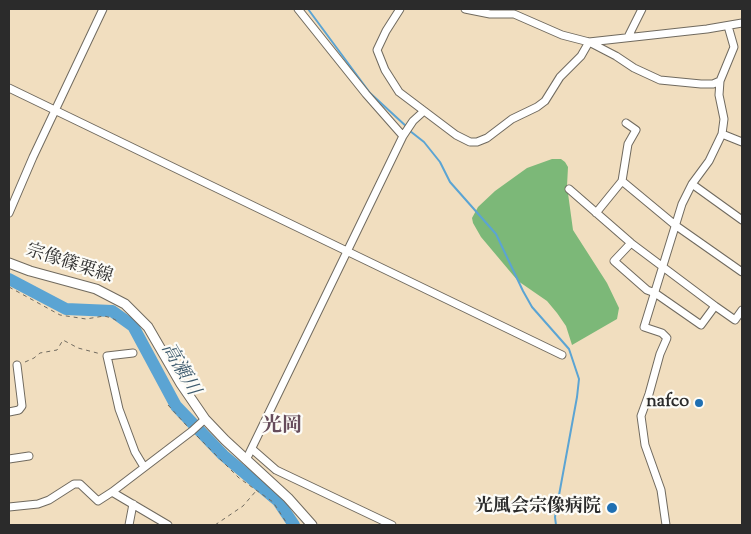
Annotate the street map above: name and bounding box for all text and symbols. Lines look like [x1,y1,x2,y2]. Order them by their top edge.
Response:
street label: 宗像篠栗線 [23,241,115,289]
water label: 高瀬川 [155,340,203,400]
place label: nafco [646,392,689,414]
marker: nafco [693,397,705,409]
district label: 光岡 [262,416,302,440]
place label: 光風会宗像病院 [475,497,601,519]
marker: 光風会宗像病院 [605,501,619,515]

